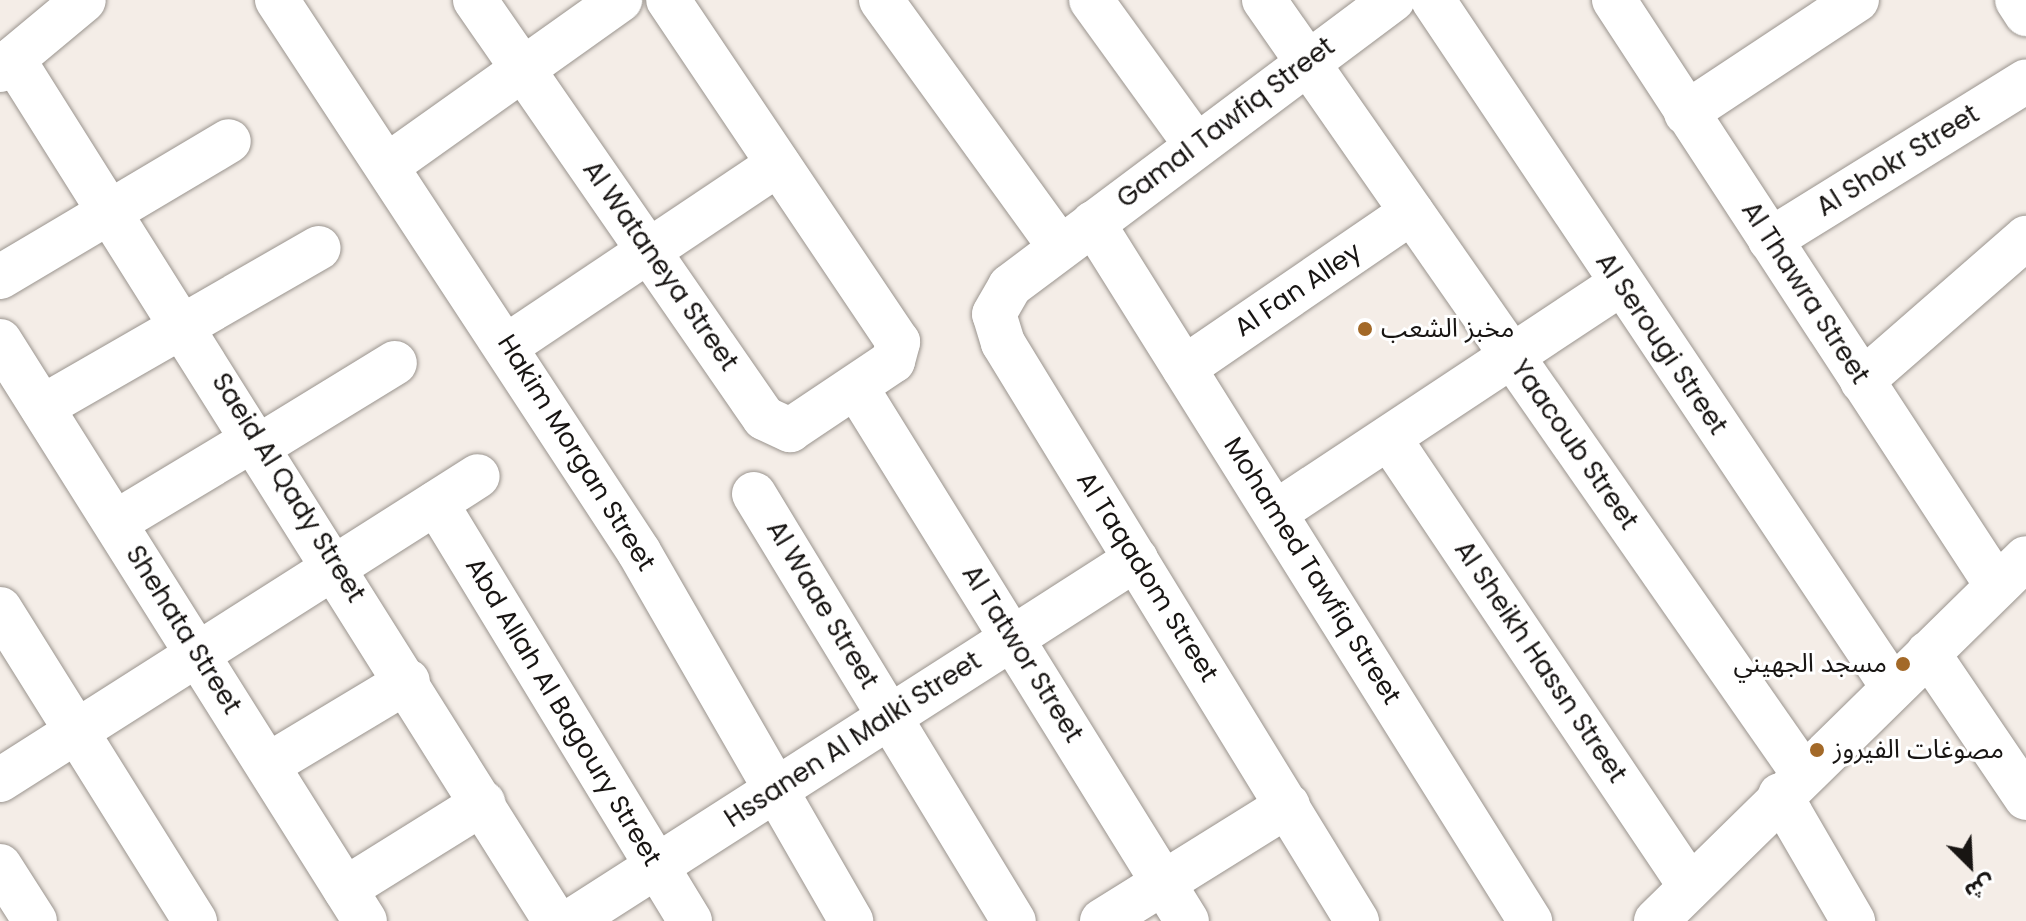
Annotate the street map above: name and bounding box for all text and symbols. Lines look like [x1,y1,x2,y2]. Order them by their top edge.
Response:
street label: Gamal Tawfiq Street [1111,31,1341,215]
street label: Al Shokr Street [1811,99,1985,223]
street label: Al Wataneya Street [576,155,744,377]
street label: Al Thawra Street [1735,196,1875,390]
street label: Al Fan Alley [1229,236,1367,344]
street label: Al Serougi Street [1589,247,1733,441]
place label: مخبز الشعب [1381,313,1514,345]
marker: مخبز الشعب [1356,320,1374,338]
street label: Hakim Morgan Street [491,329,661,577]
street label: Yaacoub Street [1504,354,1644,536]
street label: Saeid Al Qady Street [205,368,371,608]
street label: Mohamed Tawfiq Street [1217,432,1407,710]
street label: Al Taqadom Street [1070,466,1224,688]
street label: Al Waae Street [760,515,884,695]
street label: Al Sheikh Hassn Street [1447,535,1633,789]
street label: Shehata Street [119,540,247,720]
street label: Abd Allah Al Bagoury Street [459,552,667,872]
street label: Al Tatwor Street [955,560,1089,748]
street label: Hssanen Al Malki Street [719,645,987,835]
place label: مسجد الجهيني [1733,648,1887,680]
marker: مسجد الجهيني [1894,655,1912,673]
place label: مصوغات الفيروز [1833,734,2004,766]
marker: مصوغات الفيروز [1808,741,1826,759]
north arrow [1930,825,2010,905]
text: ش [1960,867,2000,908]

